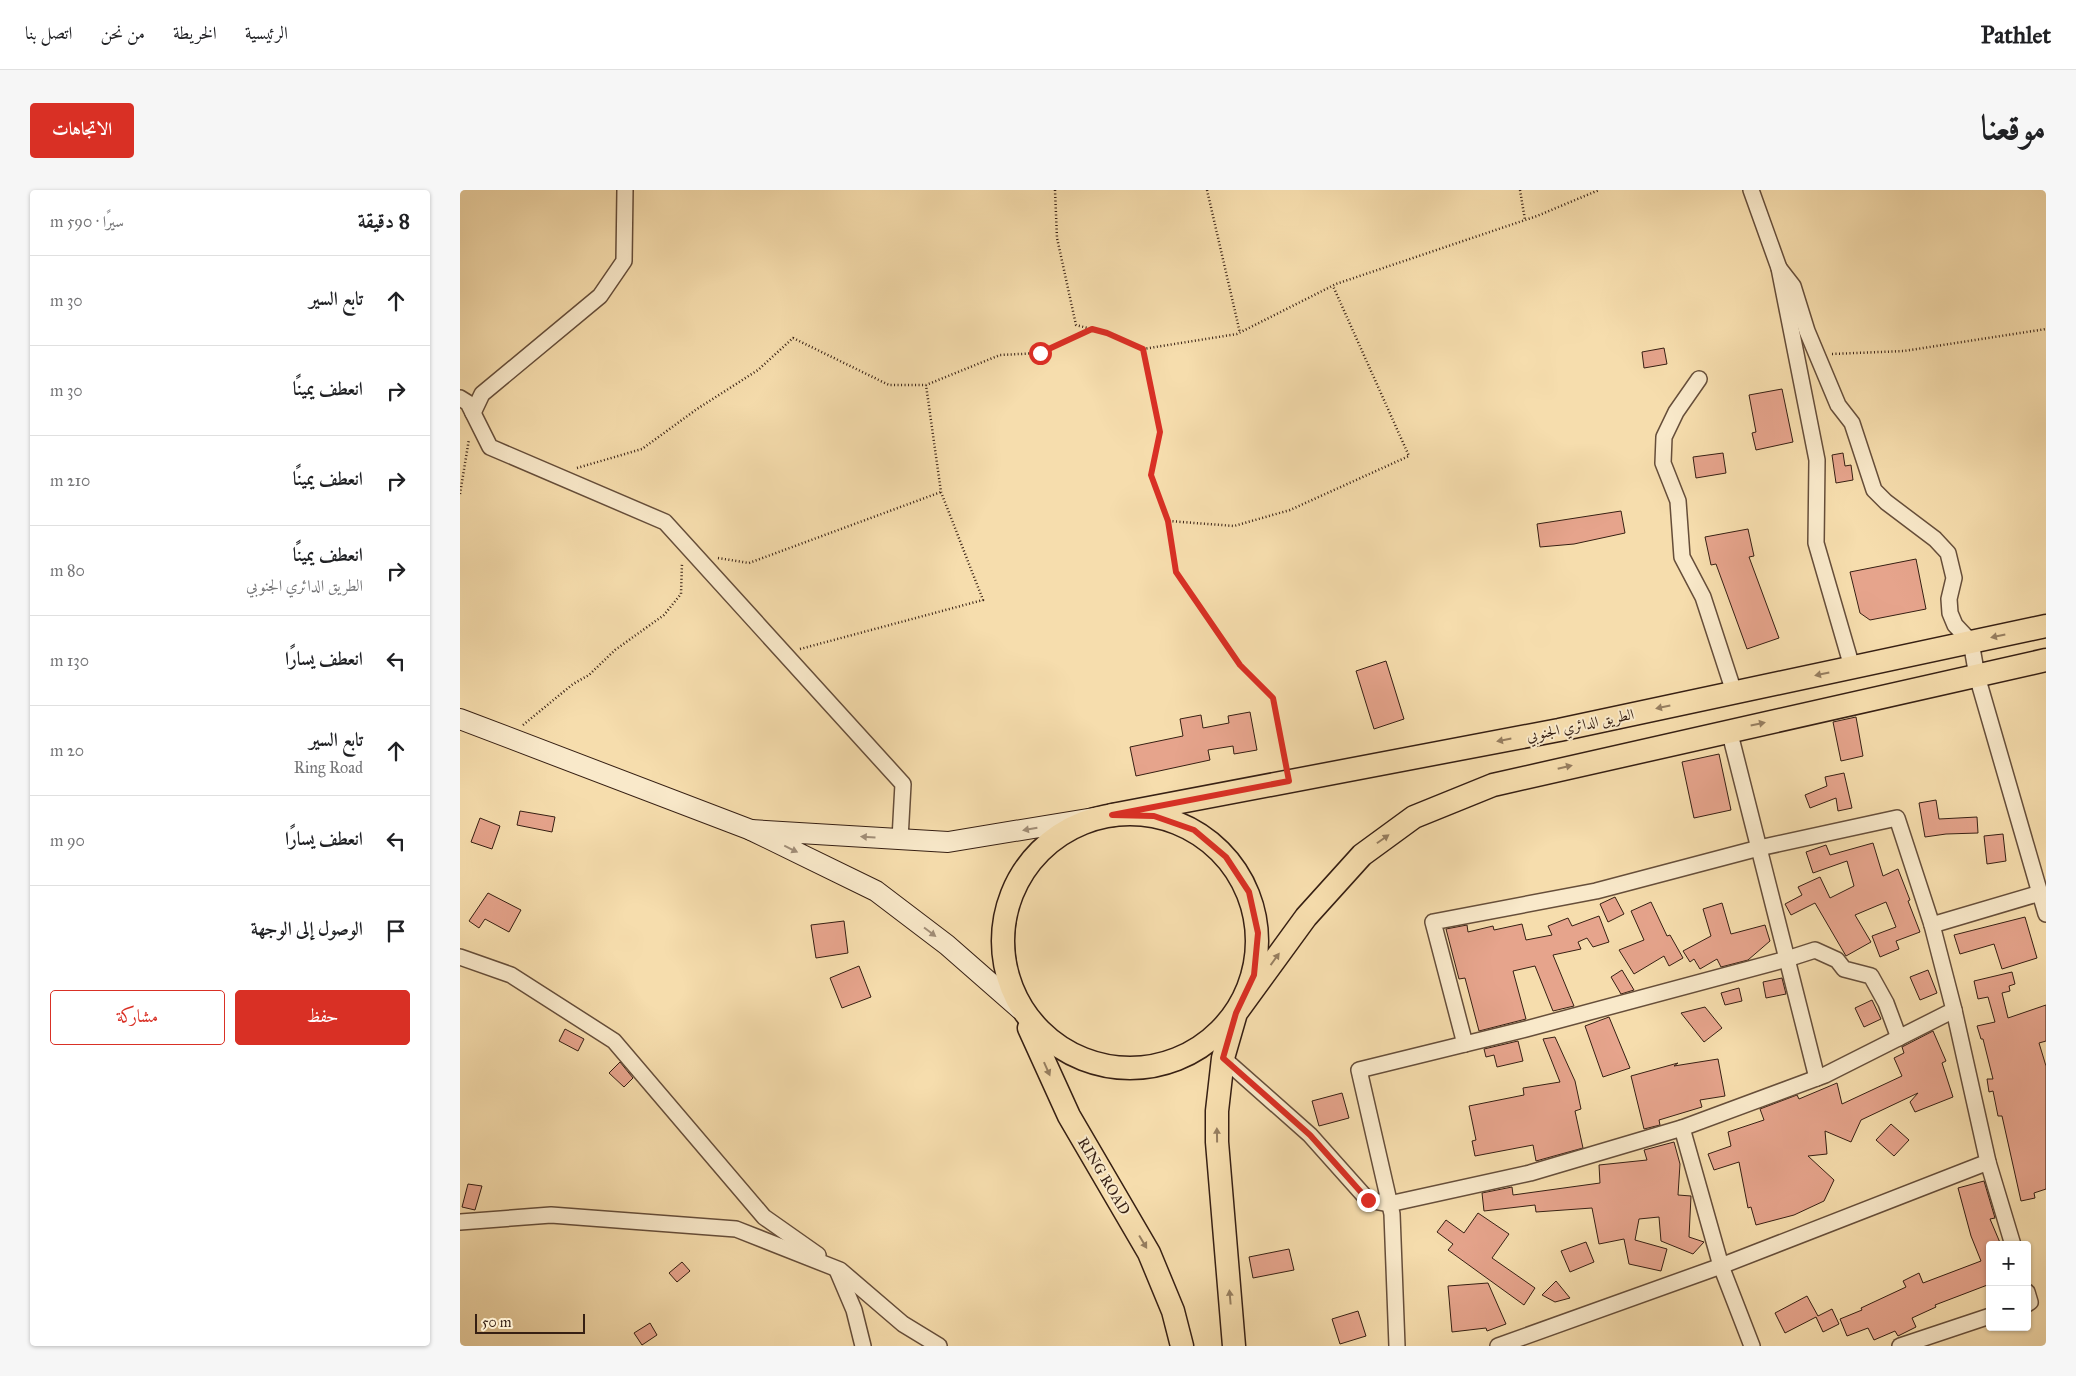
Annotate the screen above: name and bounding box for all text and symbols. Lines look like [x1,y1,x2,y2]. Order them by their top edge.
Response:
text: Pathlet [1981,20,2051,50]
text: اتصل بنا [25,22,72,44]
text: من نحن [100,22,145,44]
text: الخريطة [173,22,217,44]
text: الرئيسية [245,22,288,44]
button: الاتجاهات [30,103,134,158]
text: موقعنا [1981,106,2046,149]
text: 8 دقيقة [358,208,410,234]
text: سيرًا · 590 m [50,212,124,231]
text: تابع السير [309,287,363,310]
icon: ahead [382,287,410,315]
text: 30 m [50,291,83,310]
route start [1029,342,1052,365]
text: انعطف يمينًا [293,377,363,400]
icon: right [382,377,410,405]
text: 30 m [50,381,83,400]
text: انعطف يمينًا [293,467,363,490]
icon: right [382,467,410,495]
text: 210 m [50,471,90,490]
text: انعطف يمينًا [293,543,363,566]
icon: right [382,557,410,585]
text: 80 m [50,561,85,580]
text: الطريق الدائري الجنوبي [246,576,363,595]
one-way arrow [1991,632,2006,640]
text: انعطف يسارًا [285,647,363,670]
icon: left [382,647,410,675]
text: 130 m [50,651,89,670]
one-way arrow [1814,670,1830,678]
one-way arrow [1655,704,1671,712]
street label: الطريق الدائري الجنوبي [1525,705,1636,748]
one-way arrow [1751,720,1766,728]
text: تابع السير [309,728,363,751]
icon: ahead [382,737,410,765]
one-way arrow [1496,737,1512,745]
text: 20 m [50,741,84,760]
text: Ring Road [294,758,363,777]
one-way arrow [1558,763,1573,771]
one-way arrow [1021,825,1037,833]
text: انعطف يسارًا [285,827,363,850]
icon: left [382,827,410,855]
text: 90 m [50,831,85,850]
one-way arrow [860,833,876,841]
one-way arrow [1377,834,1390,844]
one-way arrow [784,846,798,854]
text: الوصول إلى الوجهة [251,917,363,940]
icon: arrive [382,917,410,945]
one-way arrow [923,927,937,937]
one-way arrow [1270,953,1281,966]
button: مشاركة [50,990,225,1045]
button: حفظ [235,990,410,1045]
one-way arrow [1044,1062,1052,1076]
one-way arrow [1213,1127,1221,1143]
street label: RING ROAD [1074,1134,1134,1218]
route end [1357,1189,1380,1212]
one-way arrow [1138,1235,1147,1248]
map controls [1986,1241,2031,1331]
button: + [1986,1241,2031,1286]
button: − [1986,1286,2031,1331]
one-way arrow [1225,1289,1233,1305]
scale bar [475,1311,585,1334]
text: 50 m [482,1314,511,1331]

